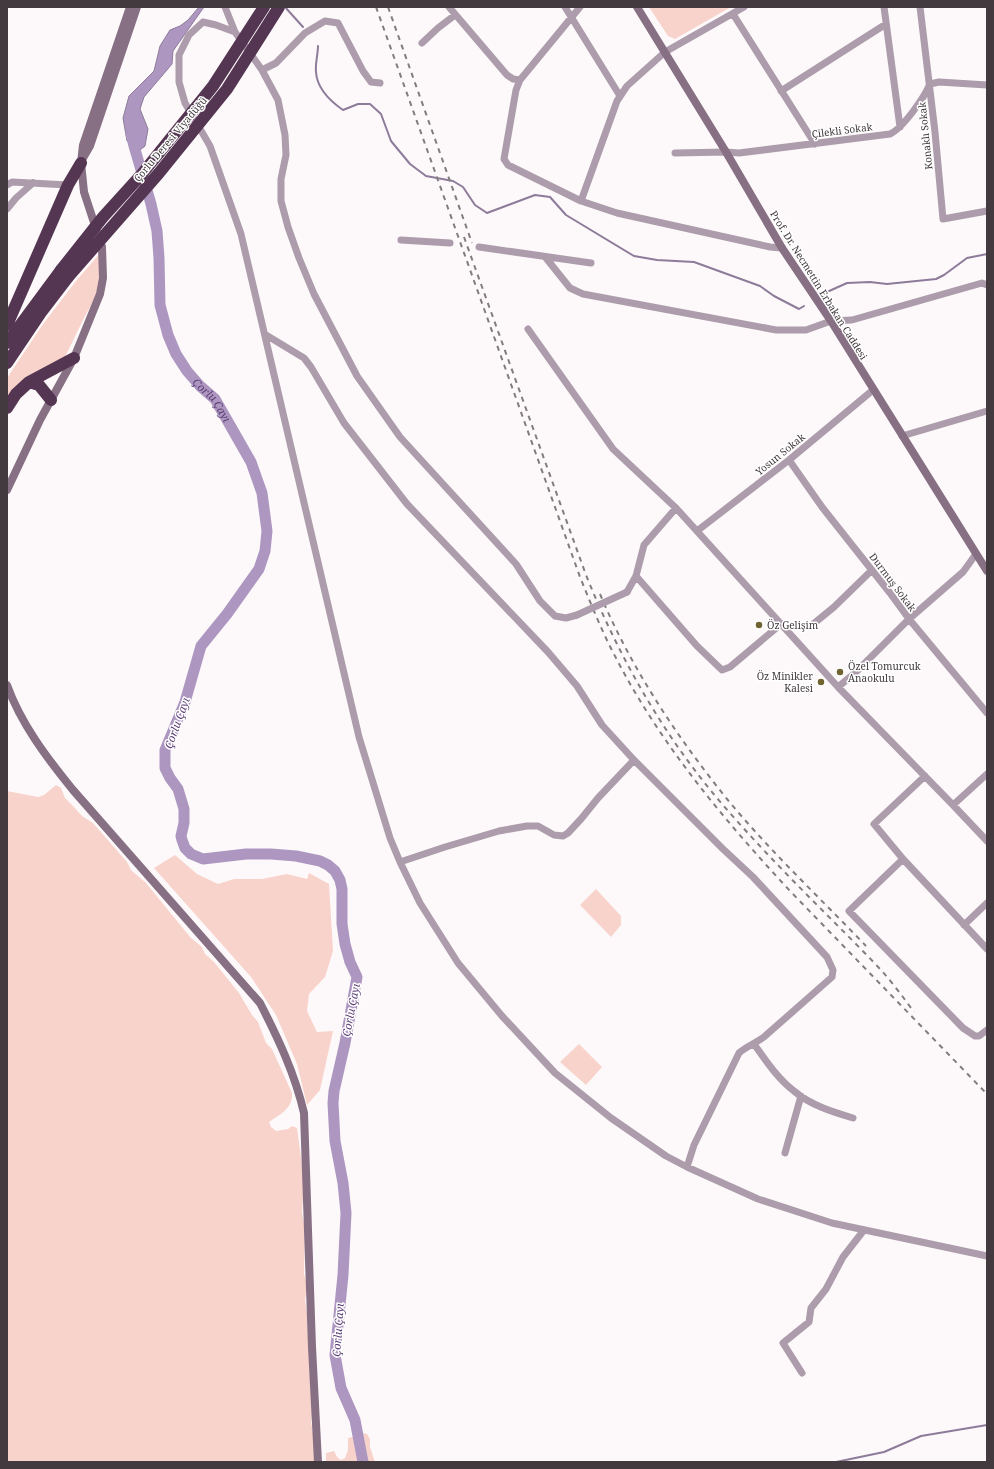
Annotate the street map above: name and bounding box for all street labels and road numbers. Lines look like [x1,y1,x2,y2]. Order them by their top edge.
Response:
street label: Çorlu Deresi Viyadüğü [130,93,210,185]
street label: Konaklı Sokak [914,101,936,171]
street label: Çilekli Sokak [811,119,873,141]
street label: Prof. Dr. Necmettin Erbakan Caddesi [767,208,871,363]
street label: Yosun Sokak [752,430,808,479]
street label: Durmuş Sokak [866,550,920,614]

